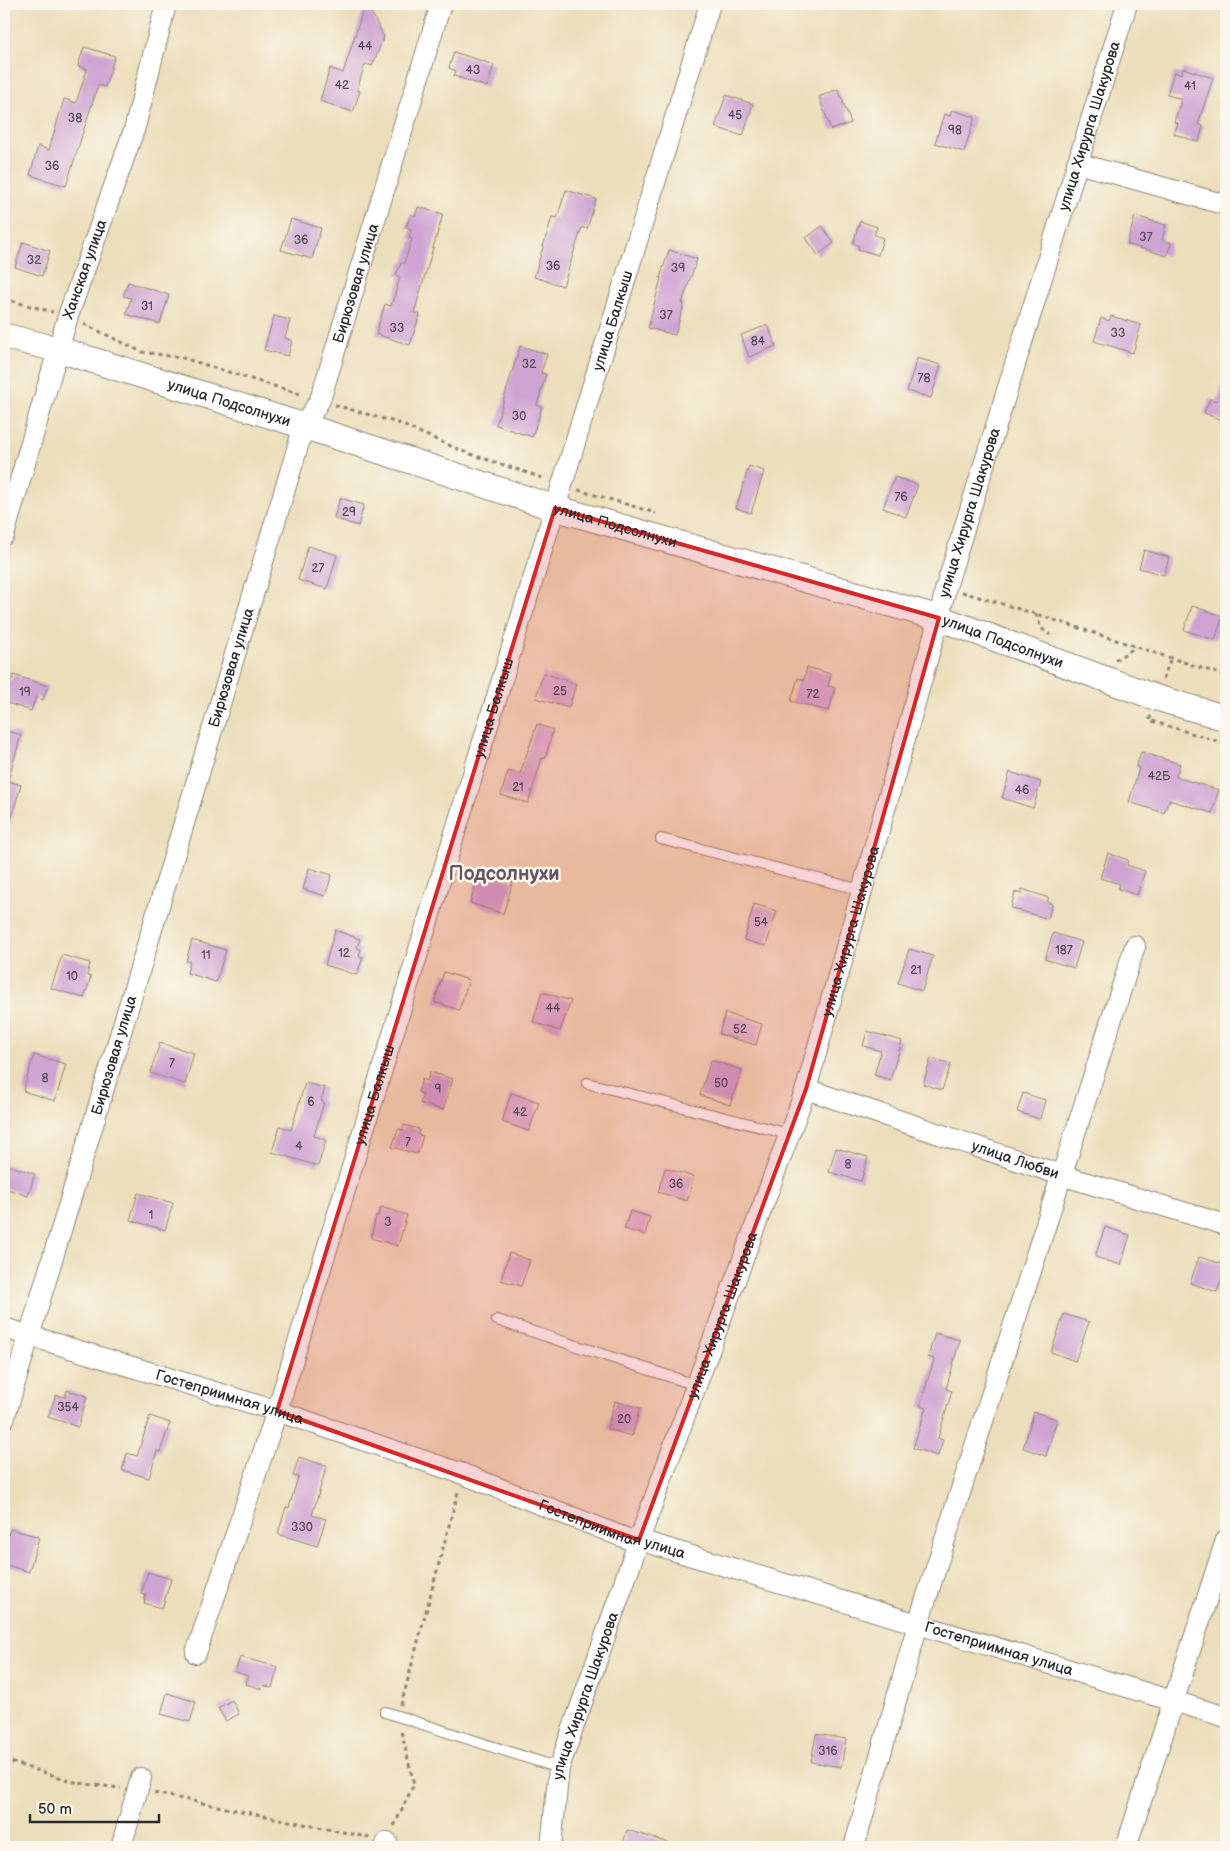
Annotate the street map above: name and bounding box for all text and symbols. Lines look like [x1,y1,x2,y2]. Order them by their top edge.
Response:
house number: 44 [358,39,373,54]
street label: улица Хирурга Шакурова [1054,39,1125,213]
house number: 43 [466,63,480,78]
house number: 42 [335,78,349,93]
house number: 41 [1184,79,1196,94]
house number: 45 [728,108,742,123]
house number: 38 [68,111,82,126]
house number: 98 [948,123,962,138]
house number: 36 [45,159,59,174]
street label: Ханская улица [59,217,112,322]
street label: Бирюзовая улица [329,221,383,345]
house number: 37 [1139,230,1153,245]
house number: 36 [294,233,308,248]
house number: 32 [27,253,41,268]
house number: 36 [546,259,560,274]
house number: 39 [671,261,685,276]
street label: улица Балкыш [589,268,637,373]
house number: 31 [141,299,153,314]
house number: 37 [659,308,673,323]
house number: 33 [390,321,404,336]
house number: 33 [1111,326,1125,341]
house number: 84 [751,334,766,349]
house number: 32 [522,357,536,372]
house number: 78 [918,371,930,386]
street label: улица Подсолнухи [165,375,293,431]
house number: 30 [512,409,526,424]
street label: улица Хирурга Шакурова [935,425,1005,599]
house number: 76 [894,490,908,505]
street label: улица Подсолнухи [551,499,679,552]
house number: 29 [342,505,356,520]
house number: 27 [312,561,325,576]
street label: Бирюзовая улица [204,605,259,730]
street label: улица Подсолнухи [940,611,1066,673]
street label: улица Балкыш [470,656,518,760]
house number: 25 [553,684,567,699]
house number: 19 [19,685,31,700]
house number: 72 [807,687,819,702]
house number: 42Б [1148,769,1171,784]
house number: 21 [512,780,524,795]
house number: 46 [1015,783,1029,798]
street label: улица Хирурга Шакурова [818,844,884,1019]
district label: Подсолнухи [449,862,559,886]
house number: 54 [754,915,769,930]
house number: 187 [1055,943,1073,958]
house number: 12 [338,946,350,961]
house number: 11 [201,948,211,963]
house number: 21 [910,963,922,978]
house number: 10 [66,969,78,984]
street label: Бирюзовая улица [87,993,141,1117]
house number: 44 [546,1001,561,1016]
house number: 52 [733,1022,747,1037]
street label: улица Балкыш [350,1043,399,1147]
house number: 7 [169,1056,175,1071]
house number: 8 [42,1071,49,1086]
house number: 50 [714,1076,728,1091]
house number: 9 [435,1082,442,1097]
house number: 6 [307,1095,315,1110]
house number: 42 [513,1105,527,1120]
house number: 7 [405,1135,411,1150]
street label: улица Любви [969,1137,1061,1184]
house number: 4 [295,1139,303,1154]
house number: 8 [845,1157,852,1172]
house number: 36 [669,1177,683,1192]
house number: 1 [149,1208,153,1223]
house number: 3 [384,1215,392,1230]
street label: улица Хирурга Шакурова [683,1229,762,1401]
street label: Гостеприимная улица [153,1366,306,1429]
house number: 354 [57,1400,79,1415]
house number: 20 [617,1412,631,1427]
street label: Гостеприимная улица [536,1496,688,1563]
house number: 330 [291,1520,313,1535]
street label: улица Хирурга Шакурова [549,1609,623,1781]
street label: Гостеприимная улица [922,1618,1075,1680]
house number: 316 [818,1744,838,1759]
scale bar [30,1791,159,1823]
text: 50 m [38,1800,72,1819]

